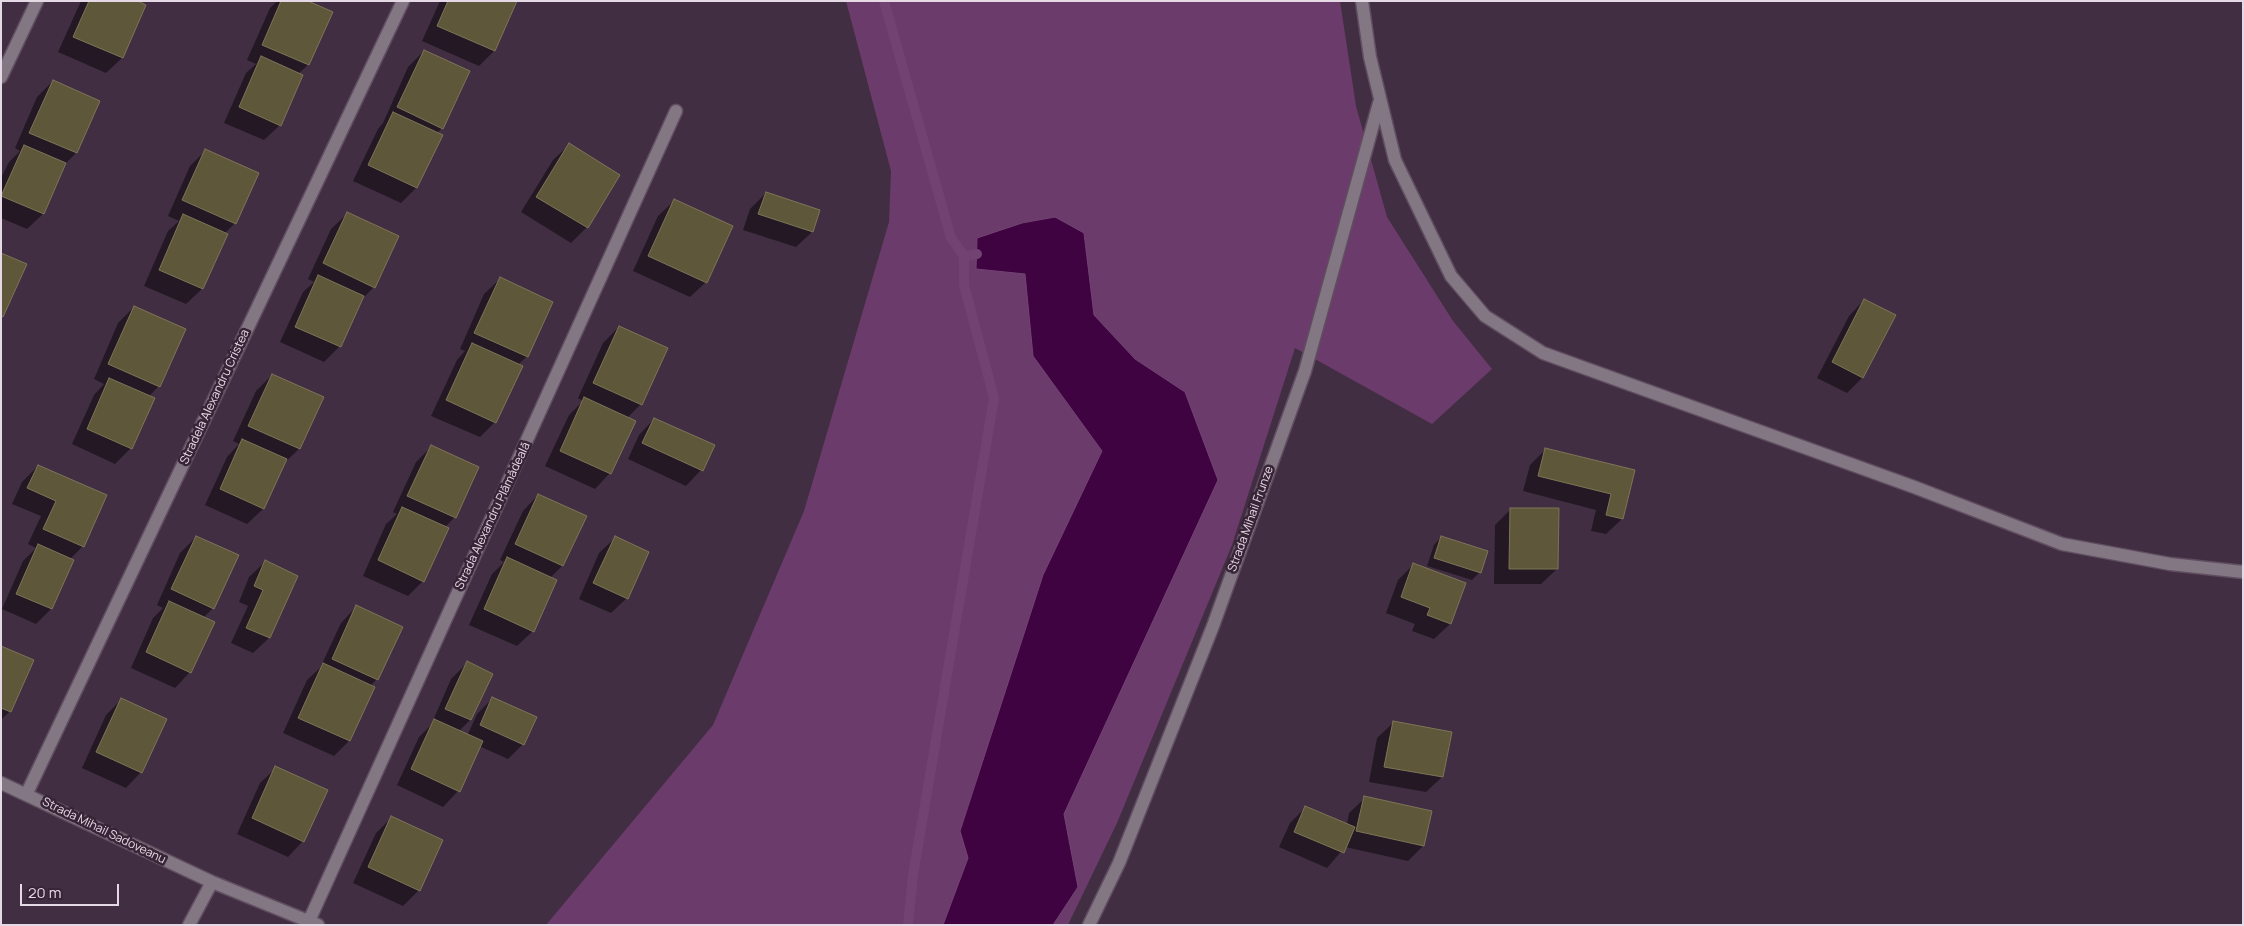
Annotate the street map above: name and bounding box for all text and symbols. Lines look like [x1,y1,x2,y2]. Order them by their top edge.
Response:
street label: Stradela Alexandru Cristea [177,327,253,467]
street label: Strada Alexandru Plămădeală [452,440,534,592]
street label: Strada Mihail Frunze [1225,464,1277,574]
street label: Strada Mihail Sadoveanu [40,795,168,867]
scale bar [22,874,121,906]
text: 20 m [28,882,61,903]

